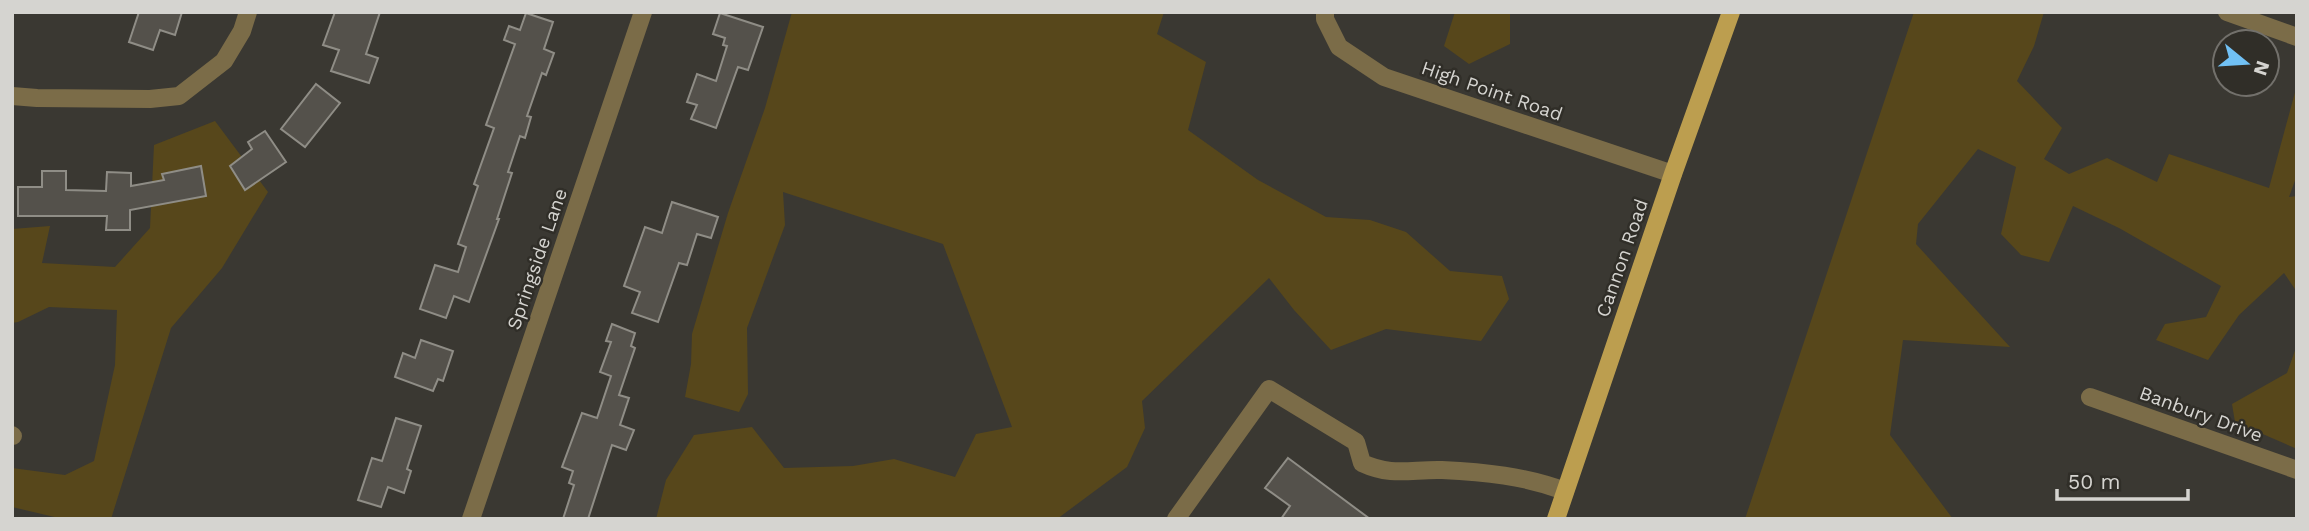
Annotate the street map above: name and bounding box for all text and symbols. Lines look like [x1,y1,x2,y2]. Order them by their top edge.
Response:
north arrow [2211,28,2281,98]
street label: High Point Road [1418,56,1566,126]
text: N [2249,58,2275,78]
street label: Springside Lane [502,185,572,333]
street label: Cannon Road [1591,196,1653,320]
street label: Banbury Drive [2136,381,2266,447]
scale bar [2057,458,2188,502]
text: 50 m [2068,469,2120,494]

